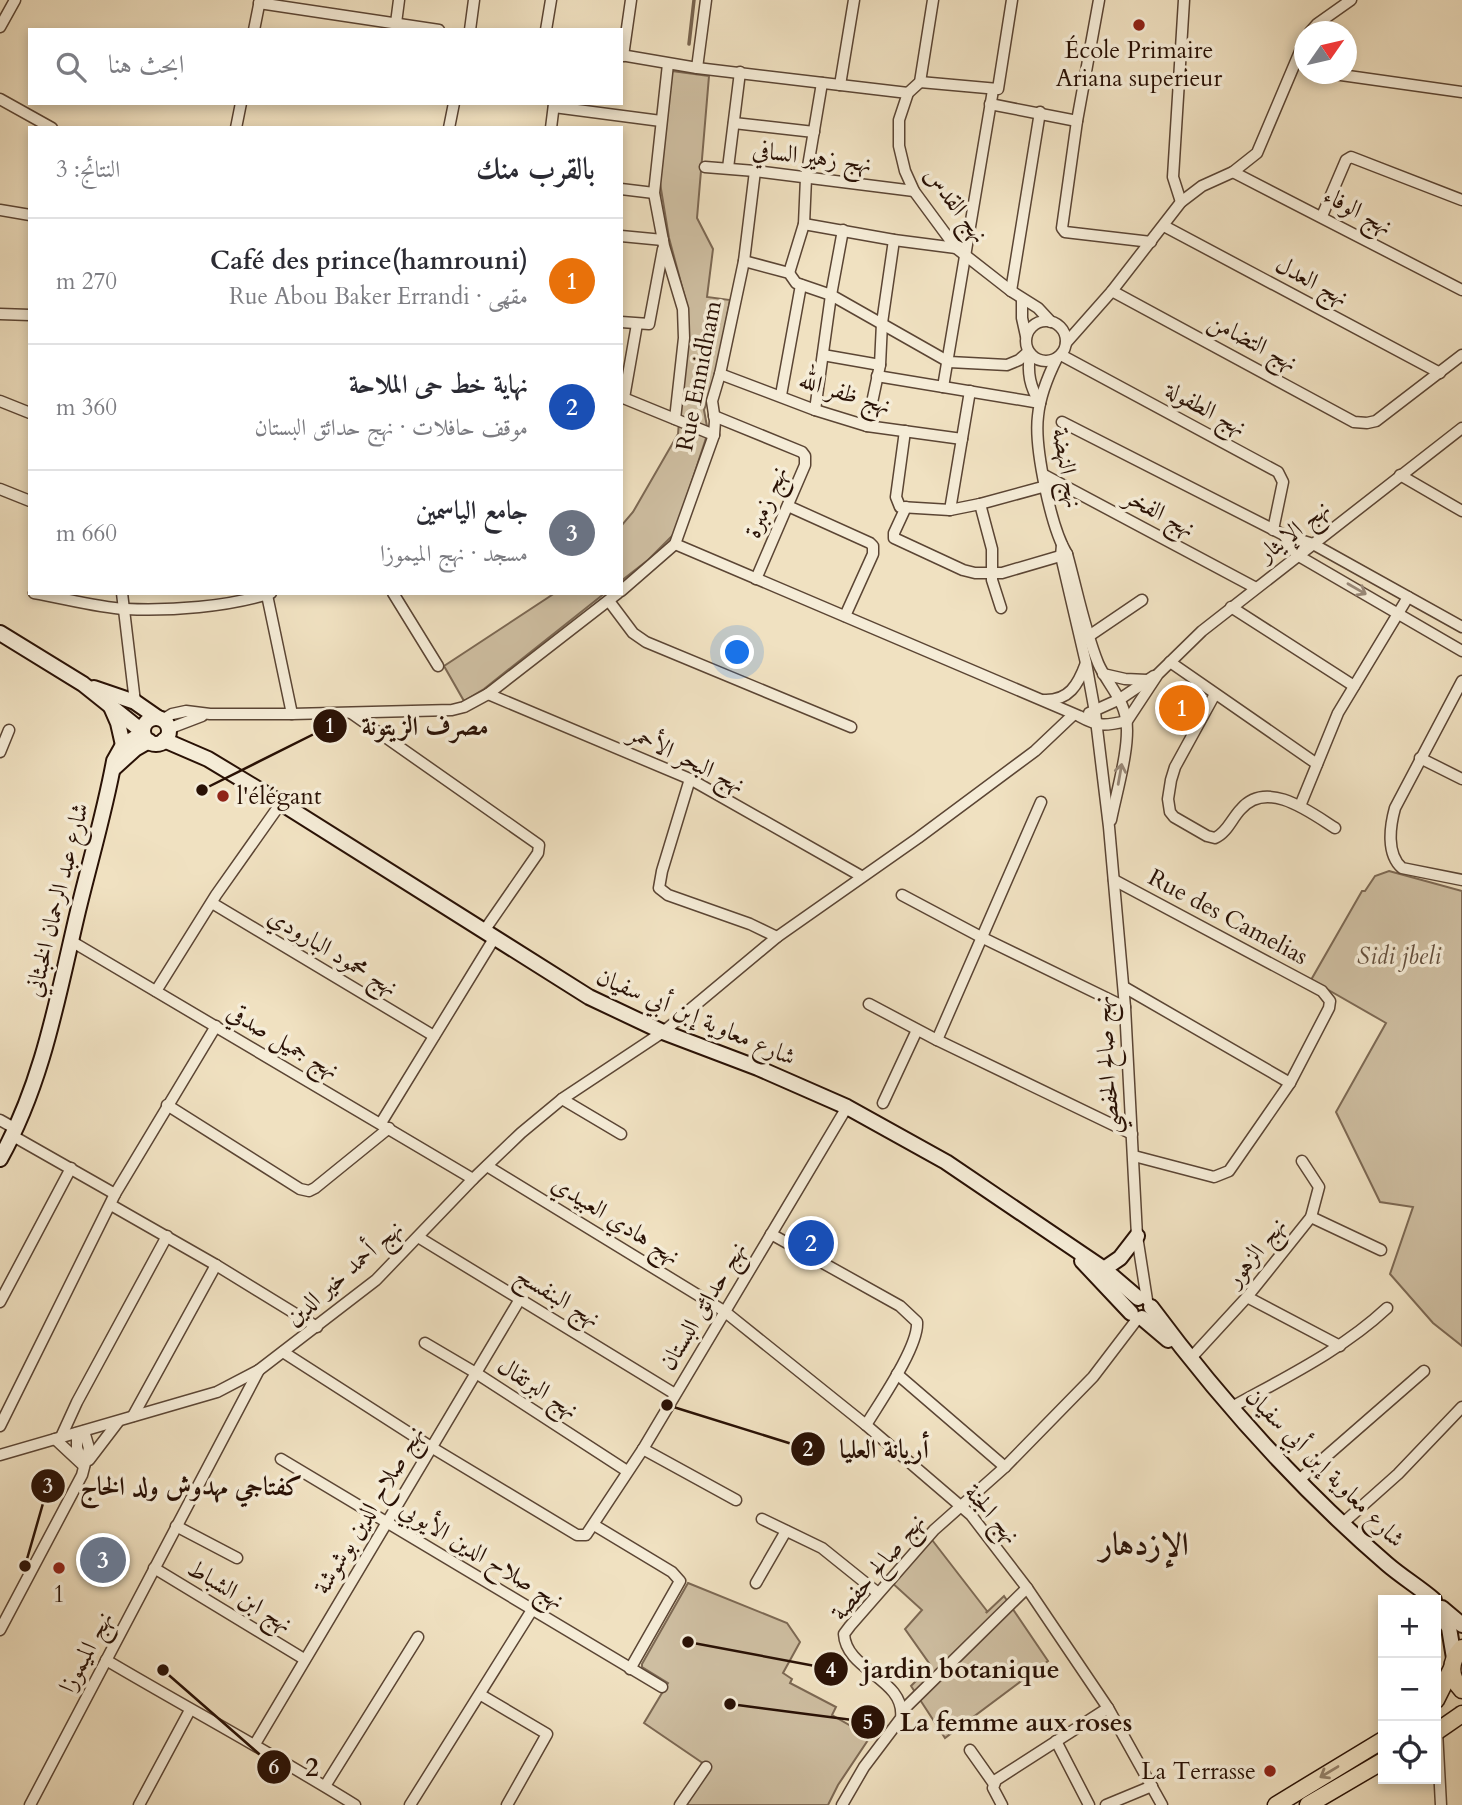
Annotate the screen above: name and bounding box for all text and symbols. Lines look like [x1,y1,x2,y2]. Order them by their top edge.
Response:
marker: École Primaire Ariana superieur [1131,17,1147,33]
north arrow [1294,21,1357,84]
search box [28,28,623,105]
place label: École Primaire Ariana superieur [1056,34,1223,95]
text: ابحث هنا [108,47,184,82]
icon: search [52,48,90,86]
street label: نهج زهير السافي [750,133,874,185]
text: بالقرب منك [476,149,595,190]
text: النتائج: 3 [56,154,120,185]
street label: نهج القدس [913,160,996,253]
street label: نهج الوفاء [1316,179,1398,246]
text: Café des prince(hamrouni) [210,243,528,278]
street label: نهج العدل [1268,248,1354,318]
text: 270 m [56,266,117,297]
text: 1 [566,266,578,297]
text: مقهى · Rue Abou Baker Errandi [229,281,528,312]
street label: Rue Ennidham [668,297,730,454]
street label: نهج التضامن [1201,305,1303,383]
street label: نهج ظفر الله [794,360,896,426]
text: نهاية خط حى الملاحة [349,367,528,402]
street label: نهج الطفولة [1157,373,1252,448]
text: 360 m [56,392,117,423]
text: 2 [566,392,578,423]
text: موقف حافلات · نهج حدائق البستان [255,412,528,443]
street label: نهج النهضة [1040,425,1090,512]
street label: نهج زمبرة [736,461,800,545]
street label: نهج الفخر [1114,479,1201,549]
street label: نهج الإيثار [1249,492,1339,574]
text: جامع الياسمين [416,493,528,528]
text: 660 m [56,518,117,549]
text: 3 [566,518,578,549]
text: مسجد · نهج الميموزا [380,538,528,569]
one-way arrow [1346,582,1366,596]
your location [720,635,754,669]
pin: 1 [1159,682,1205,734]
callout: مصرف الزيتونة [313,702,503,749]
text: مصرف الزيتونة [361,709,489,744]
text: 1 [325,712,335,741]
street label: نهج البحر الأحمر [619,715,751,805]
one-way arrow [1114,764,1127,786]
place label: l'élégant [237,780,322,813]
marker: l'élégant [215,788,231,804]
street label: شارع عبد الرحمان الخبثاني [17,799,100,1001]
street label: Rue des Camelias [1142,861,1314,973]
street label: نهج محمود البارودي [260,900,404,1007]
park label: Sidi jbeli [1357,940,1442,973]
street label: شارع معاوية إبن أبي سفيان [590,959,801,1077]
street label: نهج صالح الحفصي [1086,994,1133,1136]
street label: نهج جميل صدقي [219,995,345,1090]
street label: نهج هادي العبيدي [543,1167,687,1276]
street label: نهج الزهور [1217,1210,1297,1298]
street label: نهج أحمد خير الدين [277,1212,413,1337]
pin: 2 [788,1217,834,1269]
street label: نهج حدائق البستان [651,1235,758,1379]
street label: نهج البنفسج [507,1259,607,1339]
street label: نهج البرتقال [489,1349,585,1430]
street label: شارع معاوية إبن أبي سفيان [1236,1380,1413,1557]
street label: نهج صلاح الدين بوشوشة [306,1419,436,1603]
callout: أريانة العليا [790,1425,943,1472]
text: أريانة العليا [839,1431,930,1467]
text: 2 [803,1435,814,1464]
callout: كفتاجي مهدوش ولد الخاج [31,1462,316,1509]
text: كفتاجي مهدوش ولد الخاج [80,1469,302,1509]
text: 3 [43,1472,53,1501]
street label: نهج الجنة [954,1477,1027,1554]
street label: نهج صلاح الدين الأيوبي [391,1493,571,1621]
street label: نهج صالح حفصة [823,1506,936,1630]
district label: الإزدهار [1096,1523,1189,1569]
pin: 3 [80,1534,126,1586]
street label: نهج ابن الشباط [179,1552,299,1644]
marker: 1 [51,1560,67,1576]
place label: 1 [53,1578,65,1611]
map controls [1378,1595,1441,1784]
button: + [1378,1595,1441,1658]
street label: نهج الميموزا [51,1605,125,1701]
callout: jardin botanique [814,1646,1074,1693]
text: jardin botanique [858,1652,1060,1687]
text: 4 [826,1656,837,1685]
button: − [1378,1658,1441,1721]
callout: La femme aux roses [850,1698,1146,1745]
text: La femme aux roses [900,1705,1132,1740]
text: 5 [863,1708,873,1737]
button: locate [1378,1721,1441,1784]
callout: 2 [256,1743,333,1790]
text: 2 [305,1750,319,1785]
text: 6 [269,1753,280,1782]
place label: La Terrasse [1141,1755,1256,1788]
marker: La Terrasse [1262,1763,1278,1779]
one-way arrow [1319,1765,1339,1779]

